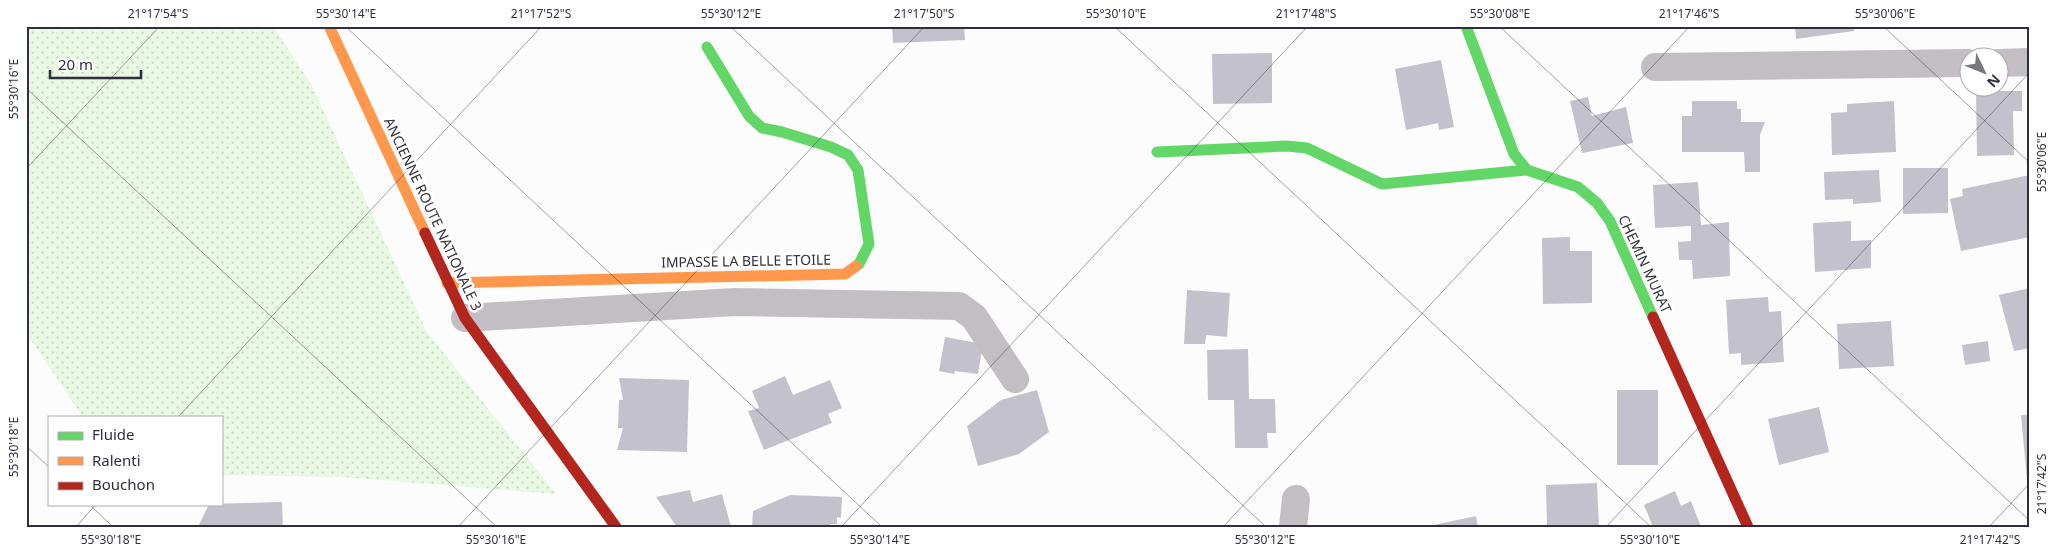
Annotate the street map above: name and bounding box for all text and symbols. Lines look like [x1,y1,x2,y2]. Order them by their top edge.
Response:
text: 21°17'54"S [128,5,189,22]
text: 55°30'14"E [316,5,376,22]
text: 21°17'52"S [511,5,572,22]
text: 55°30'12"E [701,5,761,22]
text: 21°17'50"S [894,5,955,22]
text: 55°30'10"E [1086,5,1146,22]
text: 21°17'48"S [1276,5,1337,22]
text: 55°30'08"E [1470,5,1530,22]
text: 21°17'46"S [1659,5,1720,22]
text: 55°30'06"E [1855,5,1915,22]
scale bar [50,48,141,80]
north arrow [1958,48,2008,98]
text: 20 m [58,54,93,74]
text: 55°30'16"E [5,59,22,119]
text: N [1983,71,2005,92]
street label: ANCIENNE ROUTE NATIONALE 3 [380,114,487,314]
text: 55°30'06"E [2033,132,2050,192]
street label: CHEMIN MURAT [1614,212,1677,316]
street label: IMPASSE LA BELLE ETOILE [661,250,831,271]
legend [48,416,222,506]
text: 55°30'18"E [5,417,22,477]
text: Fluide [92,424,134,444]
text: Ralenti [92,450,141,470]
text: 21°17'42"S [2033,453,2050,514]
text: Bouchon [92,474,155,494]
text: 55°30'18"E [81,531,141,548]
text: 55°30'16"E [466,531,526,548]
text: 55°30'14"E [850,531,910,548]
text: 55°30'12"E [1235,531,1295,548]
text: 55°30'10"E [1620,531,1680,548]
text: 21°17'42"S [1960,531,2021,548]

